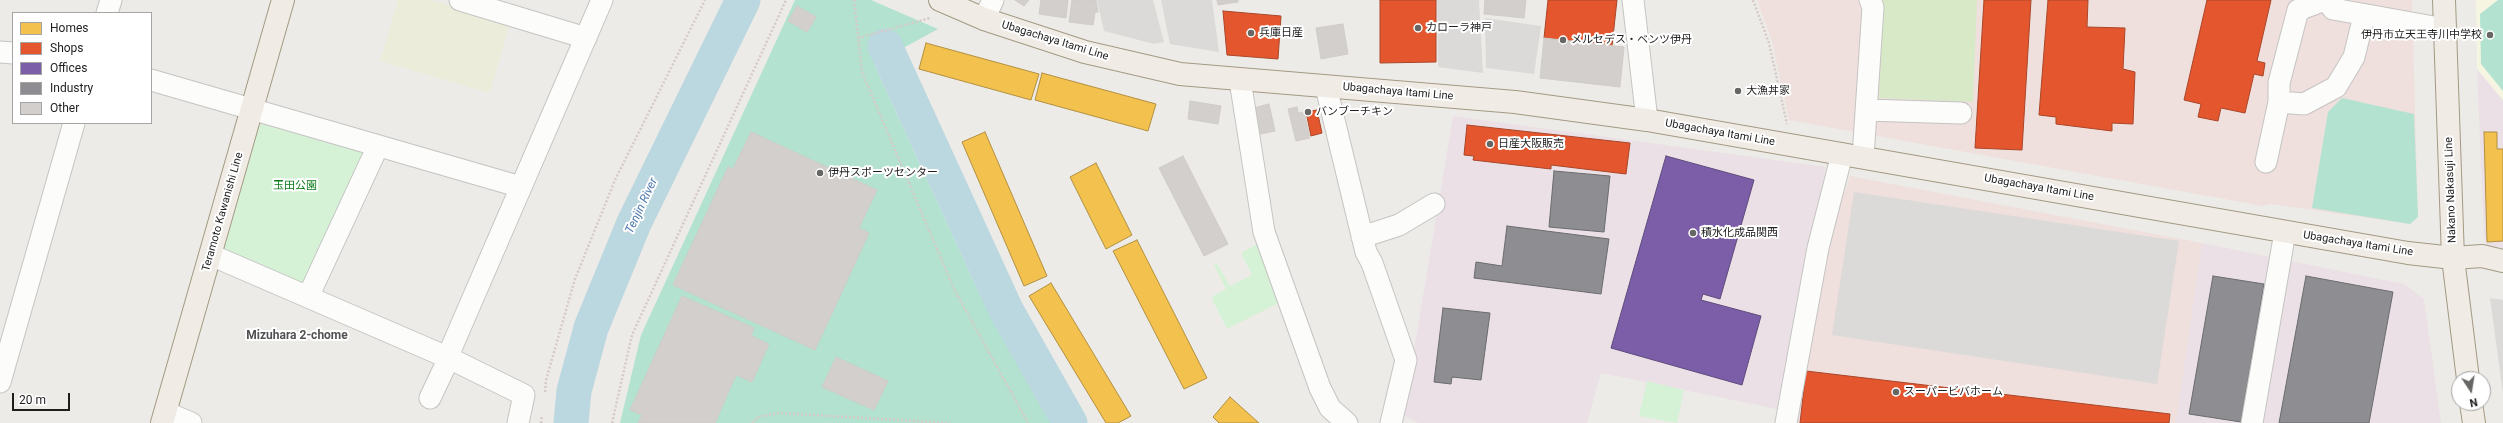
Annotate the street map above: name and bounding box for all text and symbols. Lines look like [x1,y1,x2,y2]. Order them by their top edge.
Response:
legend [12,12,152,124]
street label: Ubagachaya Itami Line [1000,18,1110,64]
text: Homes [50,21,88,35]
place label: カローラ神戸 [1426,21,1492,35]
marker: カローラ神戸 [1413,23,1423,33]
place label: 兵庫日産 [1259,26,1303,40]
marker: 兵庫日産 [1246,28,1256,38]
place label: 伊丹市立天王寺川中学校 [2361,28,2482,42]
marker: 伊丹市立天王寺川中学校 [2485,30,2495,40]
place label: メルセデス・ベンツ伊丹 [1571,33,1692,47]
marker: メルセデス・ベンツ伊丹 [1558,35,1568,45]
text: Shops [50,41,84,55]
text: Offices [50,61,87,75]
text: Industry [50,81,93,95]
street label: Ubagachaya Itami Line [1342,81,1454,103]
place label: 大漁丼家 [1746,84,1790,98]
marker: 大漁丼家 [1733,86,1743,96]
text: Other [50,101,79,115]
place label: バンブーチキン [1316,105,1393,119]
marker: バンブーチキン [1303,107,1313,117]
street label: Ubagachaya Itami Line [1664,117,1776,149]
place label: 日産大阪販売 [1498,137,1564,151]
street label: Nakano Nakasuji Line [2443,137,2459,243]
marker: 日産大阪販売 [1485,139,1495,149]
street label: Teramoto Kawanishi Line [200,151,246,273]
place label: 伊丹スポーツセンター [828,166,938,180]
marker: 伊丹スポーツセンター [815,168,825,178]
street label: Ubagachaya Itami Line [1983,172,2095,204]
water label: Tenjin River [623,176,661,236]
park label: 玉田公園 [273,179,317,193]
place label: 積水化成品関西 [1701,226,1778,240]
marker: 積水化成品関西 [1688,228,1698,238]
street label: Ubagachaya Itami Line [2302,229,2414,259]
district label: Mizuhara 2-chome [246,329,348,343]
north arrow [2451,371,2491,411]
scale bar [14,385,72,411]
place label: スーパービバホーム [1904,385,2003,399]
marker: スーパービバホーム [1891,387,1901,397]
text: 20 m [19,393,46,407]
text: N [2468,395,2479,409]

